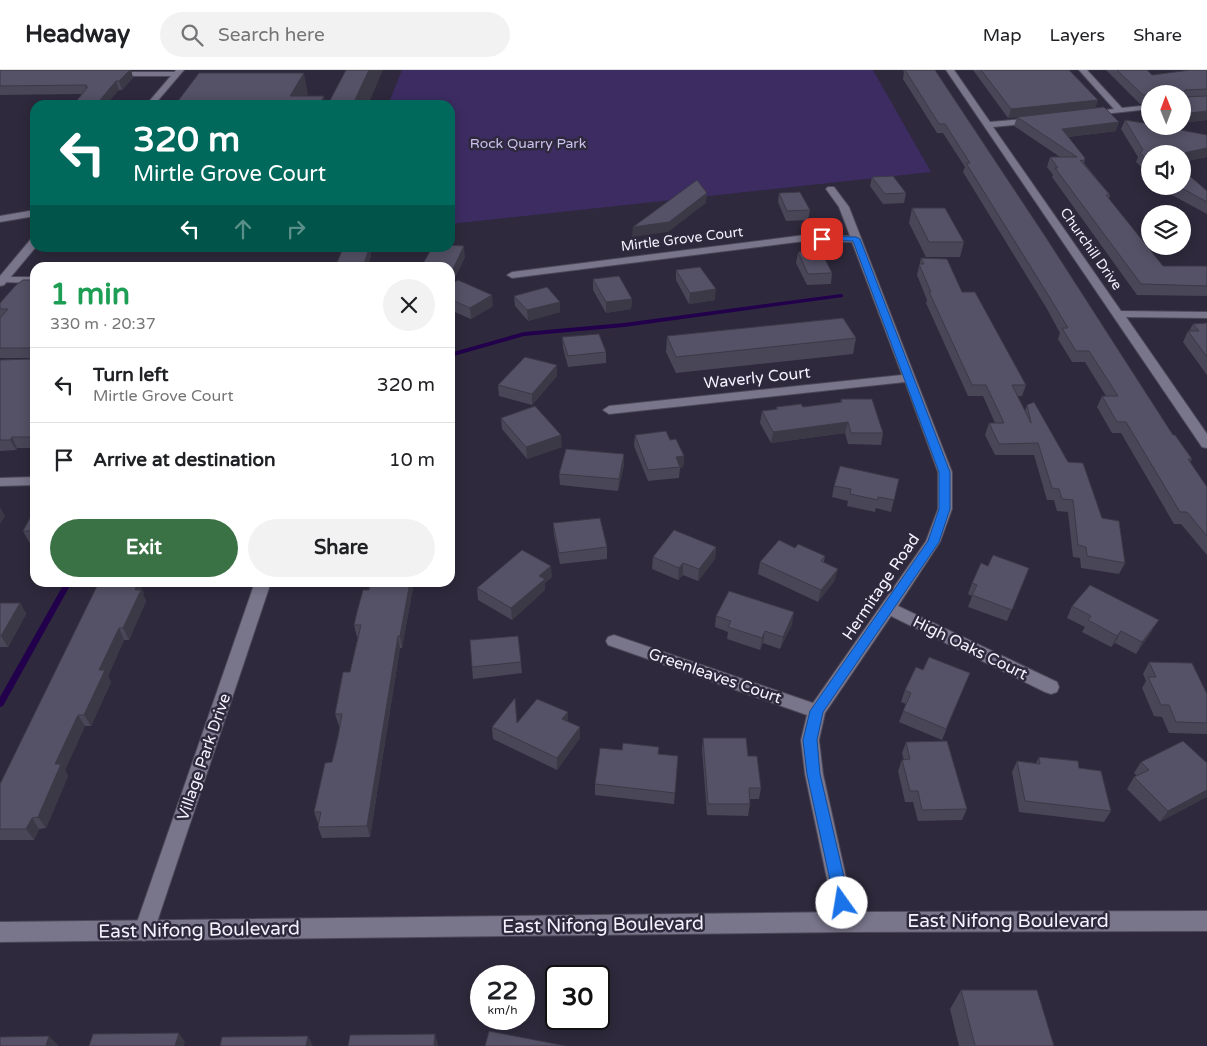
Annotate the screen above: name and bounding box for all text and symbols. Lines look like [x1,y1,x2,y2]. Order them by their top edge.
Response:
search box [160,12,510,57]
text: Headway [25,20,130,49]
icon: search [178,21,206,49]
text: Search here [218,24,325,46]
text: Map [983,24,1022,46]
text: Layers [1050,24,1105,46]
text: Share [1133,24,1182,46]
north arrow [1141,85,1191,135]
map controls [1141,85,1191,255]
text: 320 m [133,119,240,161]
icon: left [50,120,115,185]
park label: Rock Quarry Park [470,135,587,152]
button: sound [1141,145,1191,195]
text: Mirtle Grove Court [133,161,326,187]
street label: Churchill Drive [1056,205,1126,293]
button: layers [1141,205,1191,255]
icon: left [176,215,204,243]
icon: ahead [229,215,257,243]
icon: right [282,215,310,243]
pin [801,218,843,260]
street label: Mirtle Grove Court [620,223,745,255]
icon: arrive [808,225,836,253]
text: 1 min [50,276,130,313]
button: close [383,279,435,331]
text: 330 m · 20:37 [50,314,156,334]
street label: Waverly Court [703,362,811,394]
text: Turn left [93,364,169,386]
icon: left [50,371,78,399]
text: 320 m [377,374,435,396]
text: Mirtle Grove Court [93,386,234,406]
icon: arrive [50,446,78,474]
text: Arrive at destination [93,449,276,471]
text: 10 m [389,449,435,471]
button: Exit [50,519,238,577]
button: Share [248,519,435,577]
street label: Hermitage Road [838,530,924,644]
street label: High Oaks Court [910,612,1030,684]
street label: Greenleaves Court [646,644,784,708]
street label: Village Park Drive [173,691,235,823]
position arrow [815,876,867,928]
street label: East Nifong Boulevard [907,910,1109,932]
street label: East Nifong Boulevard [502,912,704,938]
street label: East Nifong Boulevard [98,917,300,943]
speed limit sign: 30 [545,965,610,1030]
text: 22 [487,976,518,1006]
text: km/h [487,1003,518,1017]

